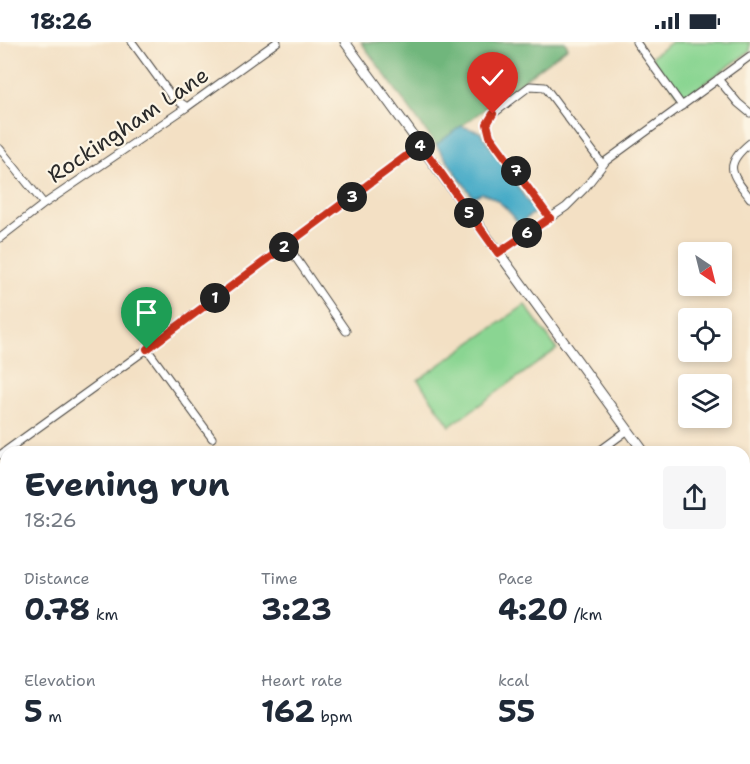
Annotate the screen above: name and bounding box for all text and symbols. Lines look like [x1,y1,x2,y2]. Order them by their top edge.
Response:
text: 18:26 [30,7,92,36]
pin [467,52,518,114]
street label: Rockingham Lane [42,60,214,190]
icon: check [476,61,509,94]
pin: 4 [405,131,435,161]
text: 4 [414,135,426,156]
pin: 7 [501,156,531,186]
text: 7 [510,160,522,181]
pin: 3 [337,182,367,212]
text: 3 [346,186,358,207]
pin: 5 [454,198,484,228]
text: 5 [464,202,474,223]
pin: 6 [512,218,542,248]
text: 6 [521,222,533,243]
pin: 2 [269,232,299,262]
text: 2 [278,236,290,257]
north arrow [678,242,732,296]
map controls [678,242,732,428]
pin: 1 [200,283,230,313]
pin [121,287,172,349]
text: 1 [211,287,219,308]
icon: arrive [130,296,163,329]
button: locate [678,308,732,362]
button: layers [678,374,732,428]
text: Evening run [24,462,230,507]
button: share [663,466,726,529]
text: 18:26 [24,507,77,533]
text: Distance [24,568,90,589]
text: Time [261,568,298,589]
text: Pace [498,568,533,589]
text: 0.78 [24,589,90,630]
text: 3:23 [261,589,332,630]
text: 4:20 [498,589,568,630]
text: km [90,604,118,625]
text: /km [568,604,602,625]
text: Elevation [24,670,96,691]
text: Heart rate [261,670,343,691]
text: kcal [498,670,529,691]
text: 5 [24,691,43,732]
text: 162 [261,691,315,732]
text: 55 [498,691,535,732]
text: m [43,706,62,727]
text: bpm [315,706,353,727]

